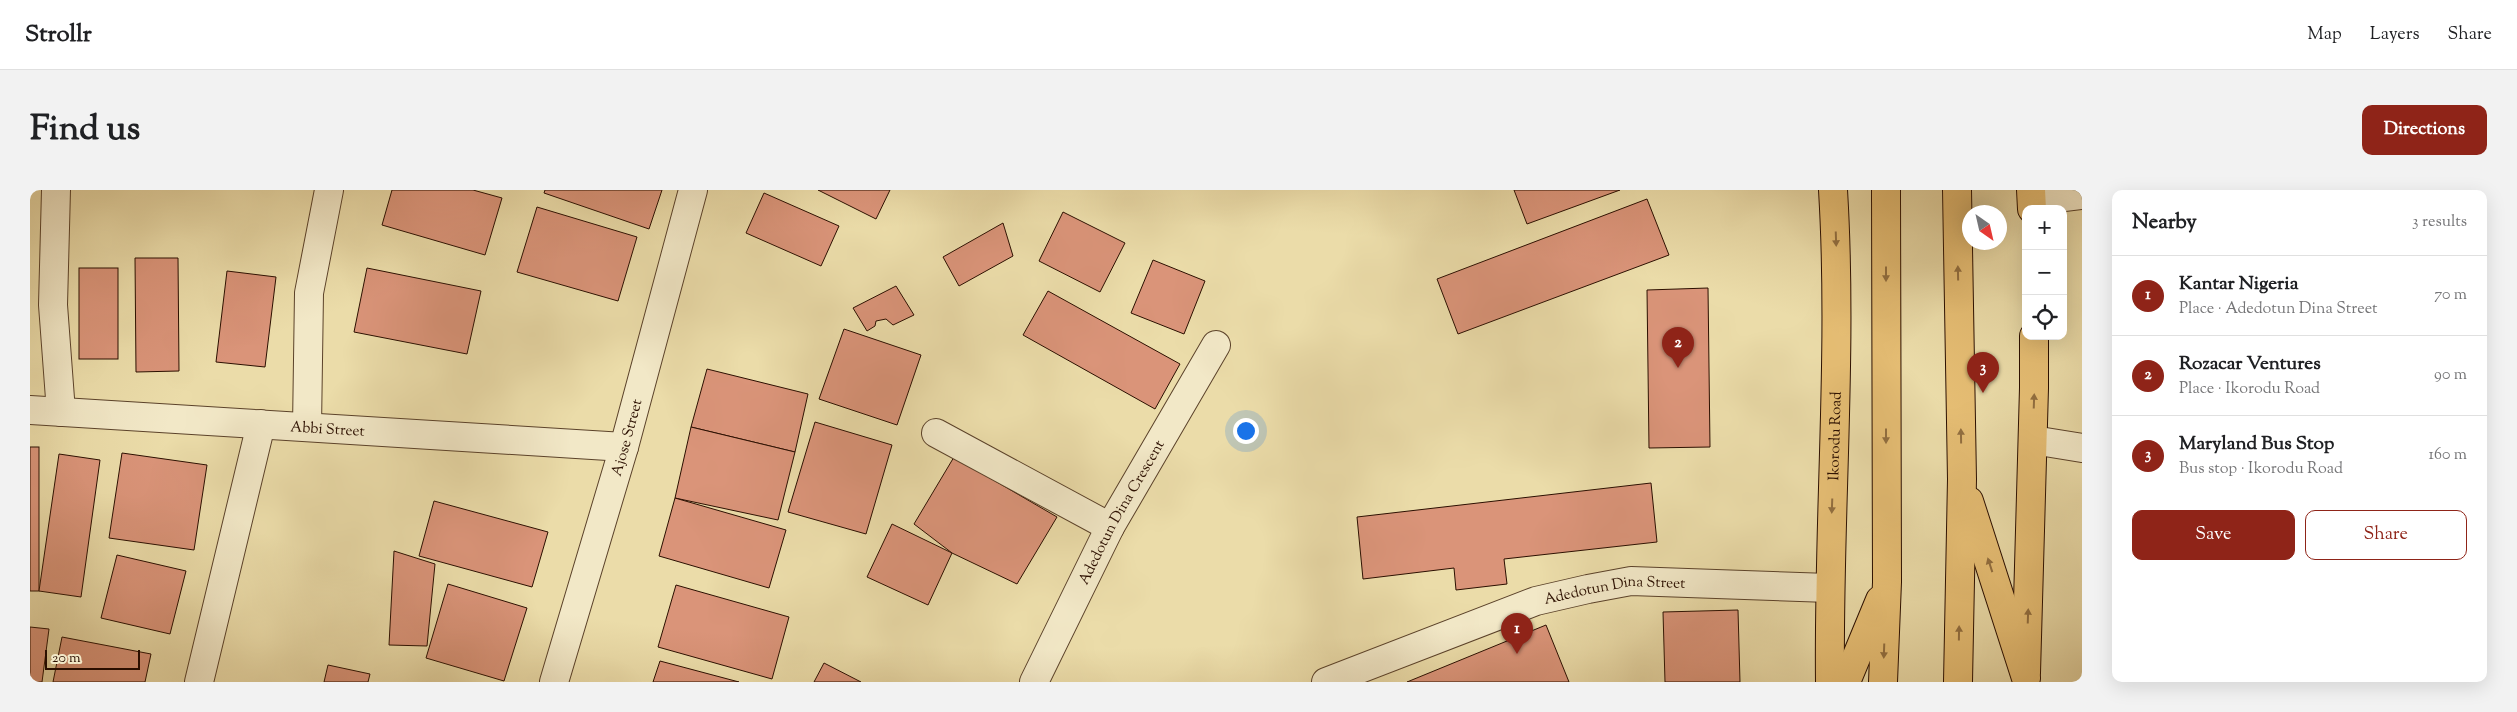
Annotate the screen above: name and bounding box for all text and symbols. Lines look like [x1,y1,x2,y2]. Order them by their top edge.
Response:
text: Strollr [25,18,92,52]
text: Map [2307,22,2342,48]
text: Layers [2370,22,2420,48]
text: Share [2448,22,2492,48]
text: Find us [30,105,140,156]
button: Directions [2362,105,2487,155]
north arrow [1962,205,2007,250]
map controls [2022,205,2067,340]
button: + [2022,205,2067,250]
text: Nearby [2132,208,2197,238]
text: 3 results [2412,211,2467,234]
one-way arrow [1832,231,1840,247]
button: − [2022,250,2067,295]
one-way arrow [1954,265,1962,281]
one-way arrow [1882,266,1890,282]
text: Kantar Nigeria [2179,271,2298,298]
text: 1 [2145,284,2151,307]
text: 70 m [2434,284,2467,307]
button: locate [2022,295,2067,340]
text: Place · Adedotun Dina Street [2179,298,2378,321]
pin: 2 [1662,327,1694,368]
text: Rozacar Ventures [2179,351,2321,378]
pin: 3 [1967,352,1999,393]
text: 2 [2144,364,2152,387]
text: 90 m [2434,364,2467,387]
text: Place · Ikorodu Road [2179,378,2320,401]
street label: Ikorodu Road [1824,391,1848,481]
one-way arrow [2030,393,2038,409]
street label: Ajose Street [607,397,648,479]
street label: Abbi Street [289,417,365,443]
your location [1233,418,1259,444]
one-way arrow [1882,428,1890,444]
one-way arrow [1957,428,1965,444]
text: Maryland Bus Stop [2179,431,2334,458]
street label: Adedotun Dina Crescent [1074,436,1170,589]
text: 3 [2145,444,2151,467]
text: 160 m [2429,444,2467,467]
text: Bus stop · Ikorodu Road [2179,458,2343,481]
one-way arrow [1828,498,1836,514]
button: Save [2132,510,2295,560]
button: Share [2305,510,2467,560]
one-way arrow [1985,557,1993,572]
street label: Adedotun Dina Street [1542,572,1686,611]
one-way arrow [2024,608,2032,624]
pin: 1 [1501,613,1533,654]
one-way arrow [1956,625,1964,641]
one-way arrow [1880,643,1888,659]
scale bar [45,647,140,670]
text: 20 m [52,649,81,669]

